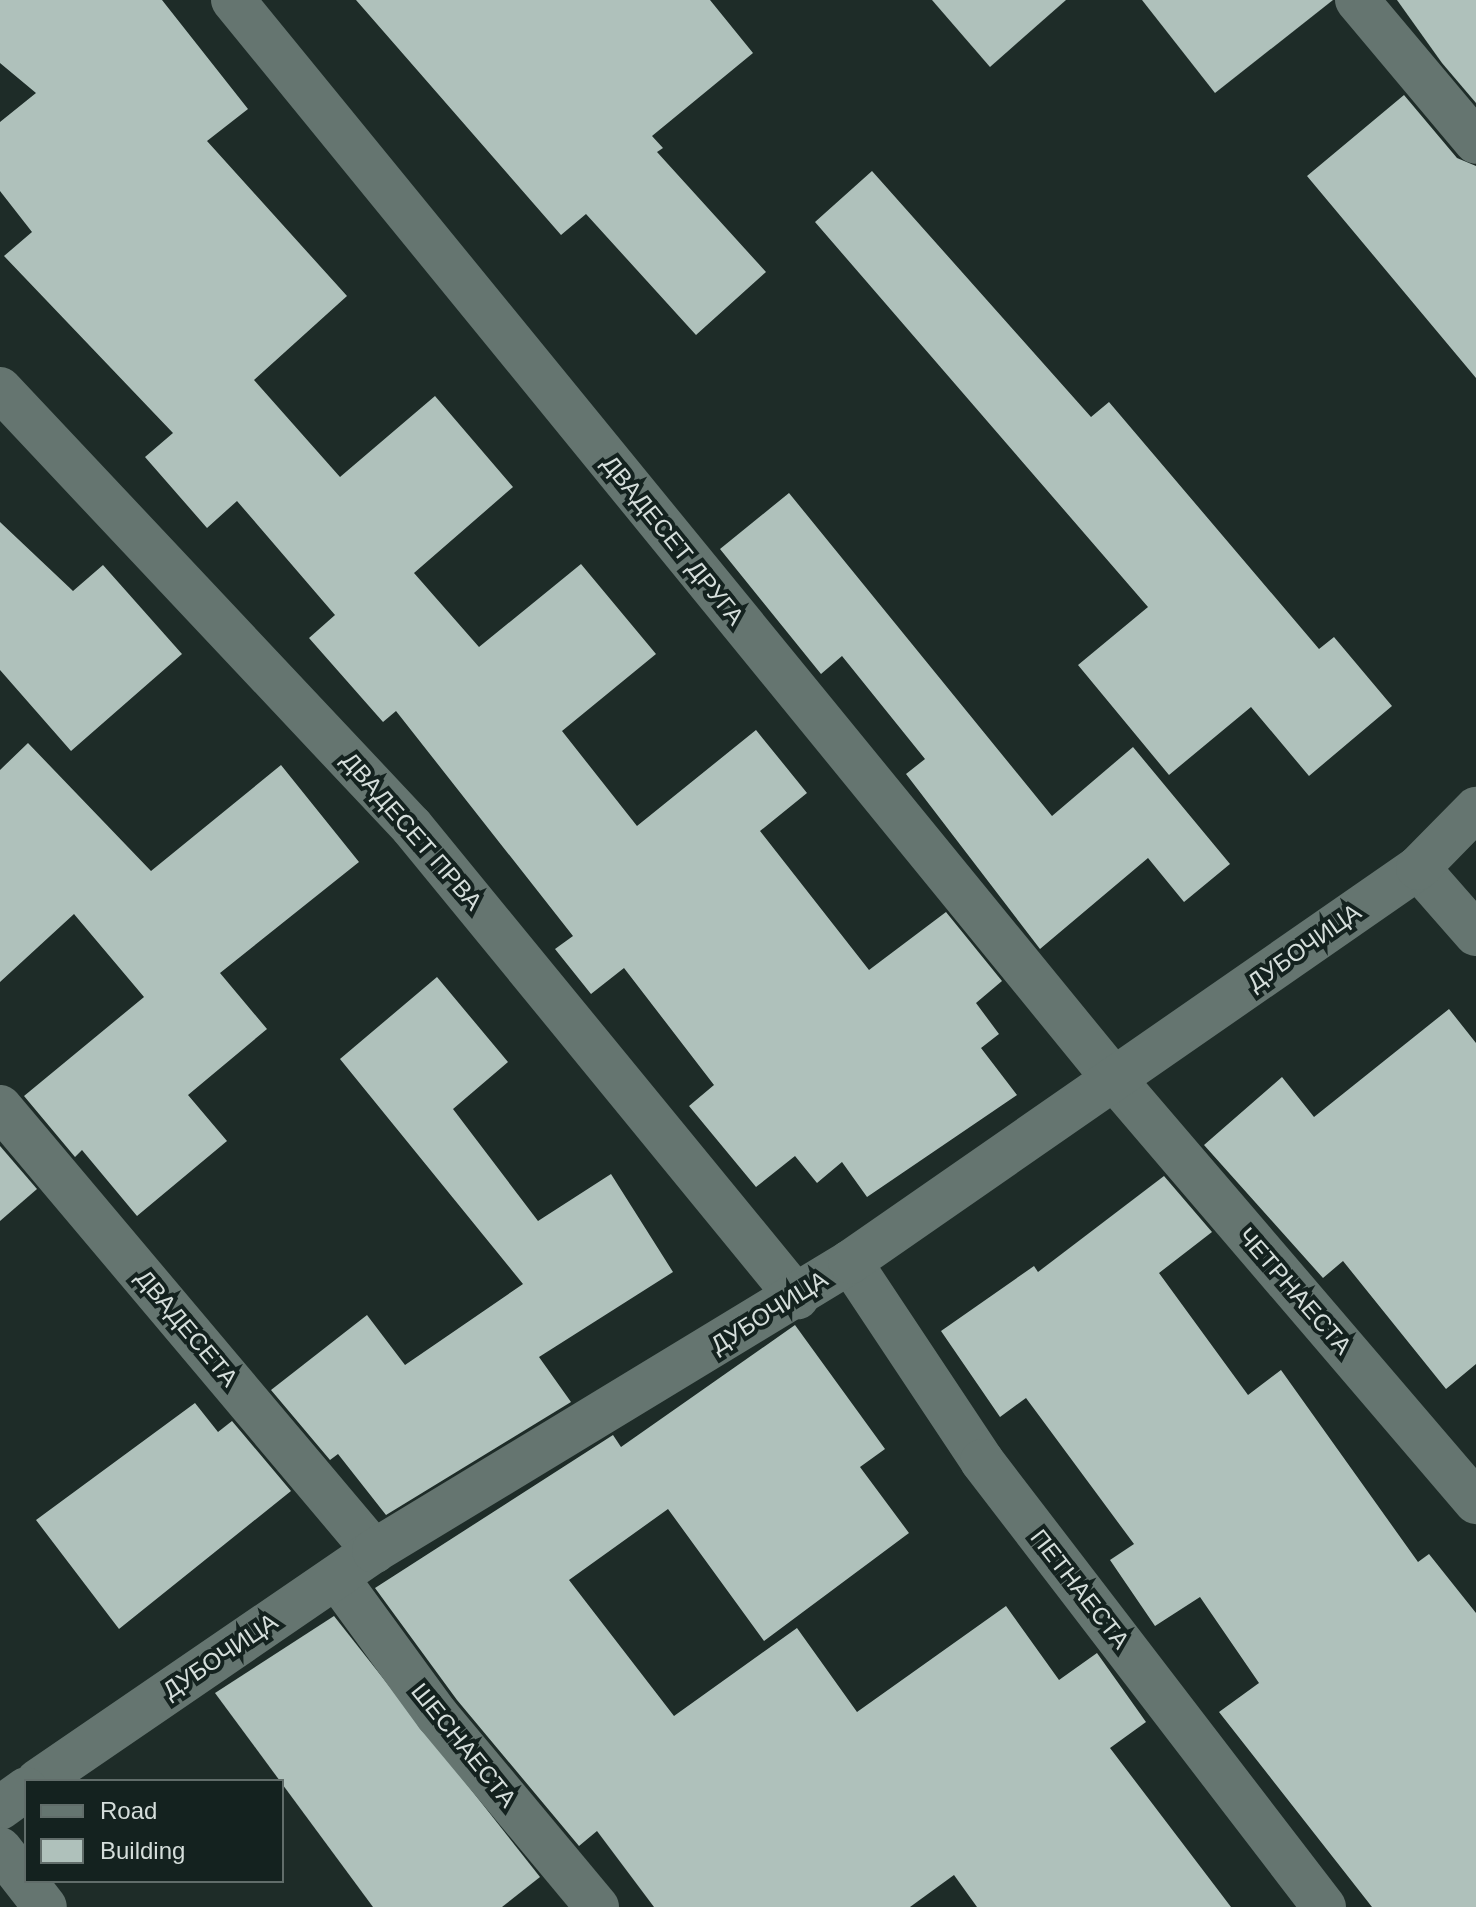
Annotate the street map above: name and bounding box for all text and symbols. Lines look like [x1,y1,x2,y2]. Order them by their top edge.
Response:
street label: ДВАДЕСЕТ ДРУГА [596,450,750,630]
street label: ДВАДЕСЕТ ПРВА [336,746,488,916]
street label: ДУБОЧИЦА [1242,897,1366,997]
street label: ЧЕТРНАЕСТА [1232,1222,1358,1360]
street label: ДВАДЕСЕТА [130,1264,244,1392]
street label: ДУБОЧИЦА [705,1265,833,1359]
street label: ПЕТНАЕСТА [1024,1524,1136,1654]
street label: ДУБОЧИЦА [157,1607,283,1705]
street label: ШЕСНАЕСТА [405,1677,523,1813]
legend [24,1779,284,1883]
text: Road [100,1797,157,1824]
text: Building [100,1837,185,1864]

